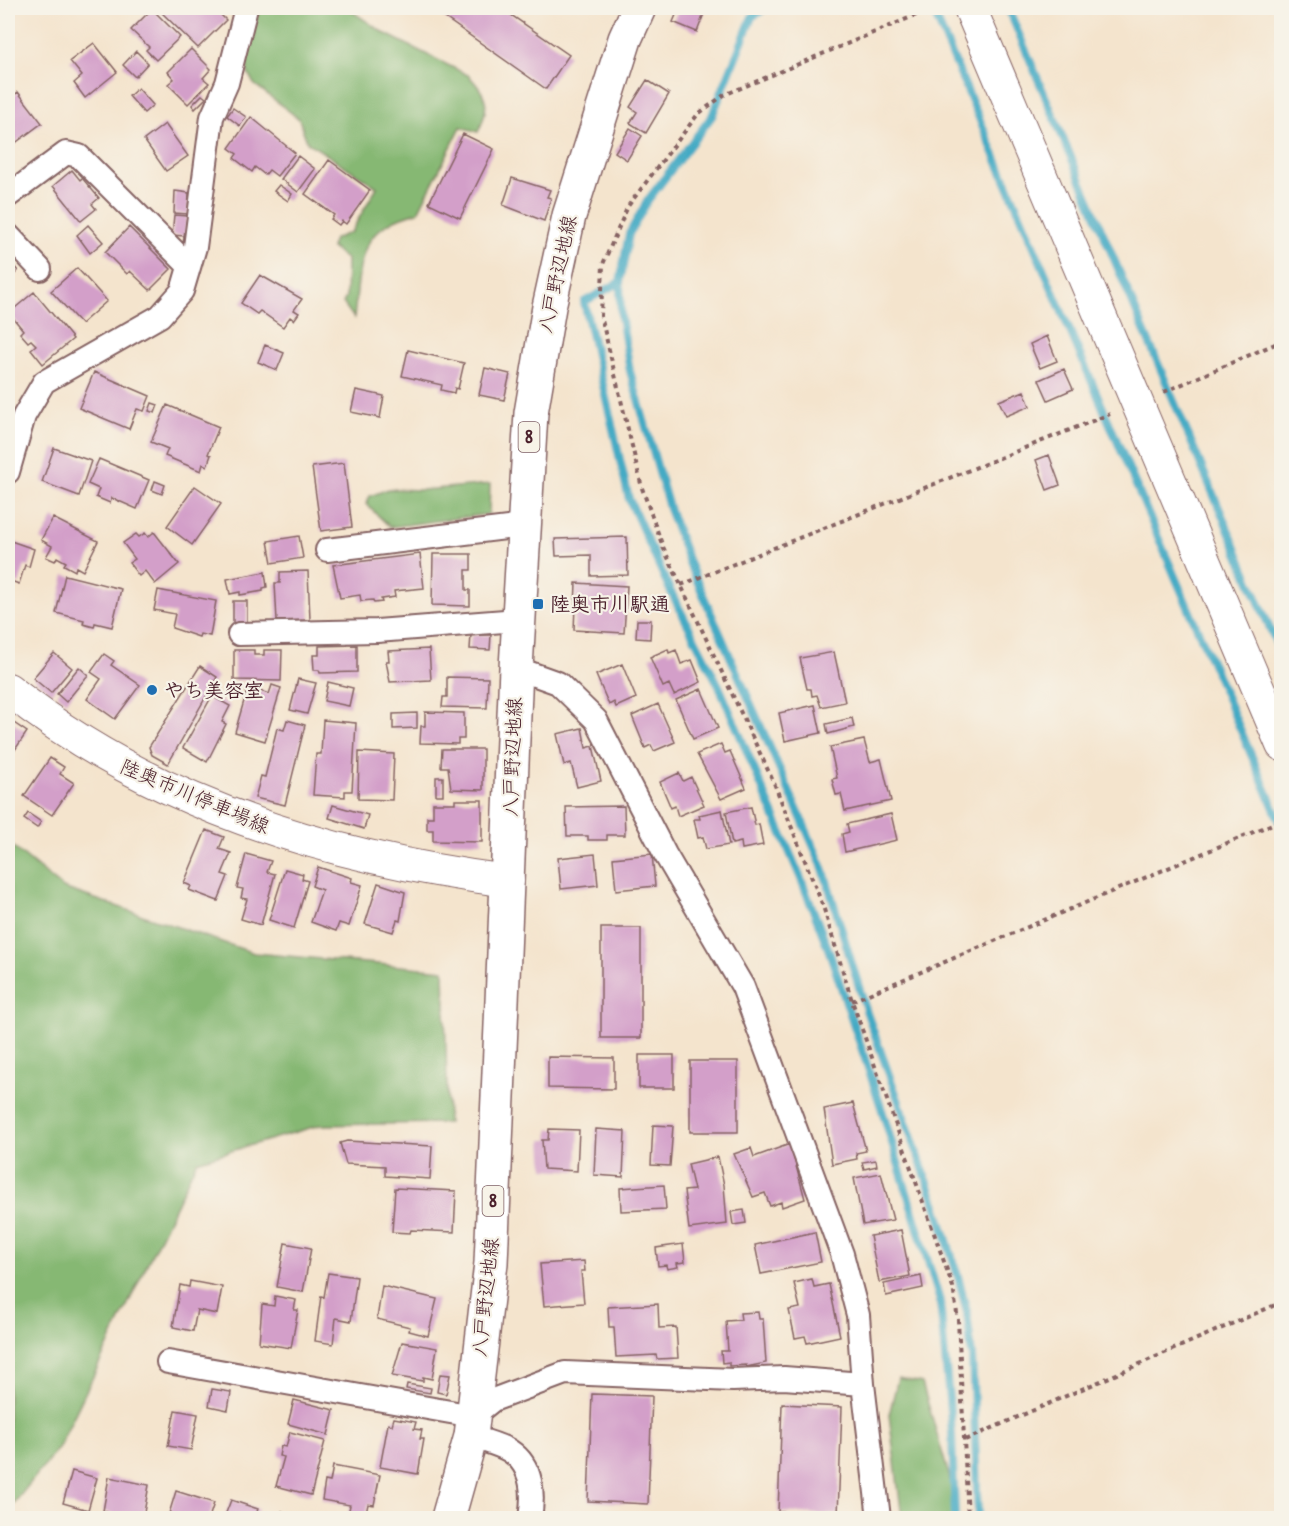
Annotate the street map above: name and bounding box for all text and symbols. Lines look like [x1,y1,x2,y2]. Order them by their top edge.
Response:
street label: 八戸野辺地線 [531,212,582,335]
road number: 8 [518,422,540,452]
place label: 陸奥市川駅通 [550,590,670,617]
marker: 陸奥市川駅通 [531,597,545,611]
place label: やち美容室 [164,676,264,703]
marker: やち美容室 [145,683,159,697]
street label: 八戸野辺地線 [496,697,527,817]
street label: 陸奥市川停車場線 [116,752,274,839]
road number: 8 [482,1186,504,1216]
street label: 八戸野辺地線 [465,1236,504,1358]

